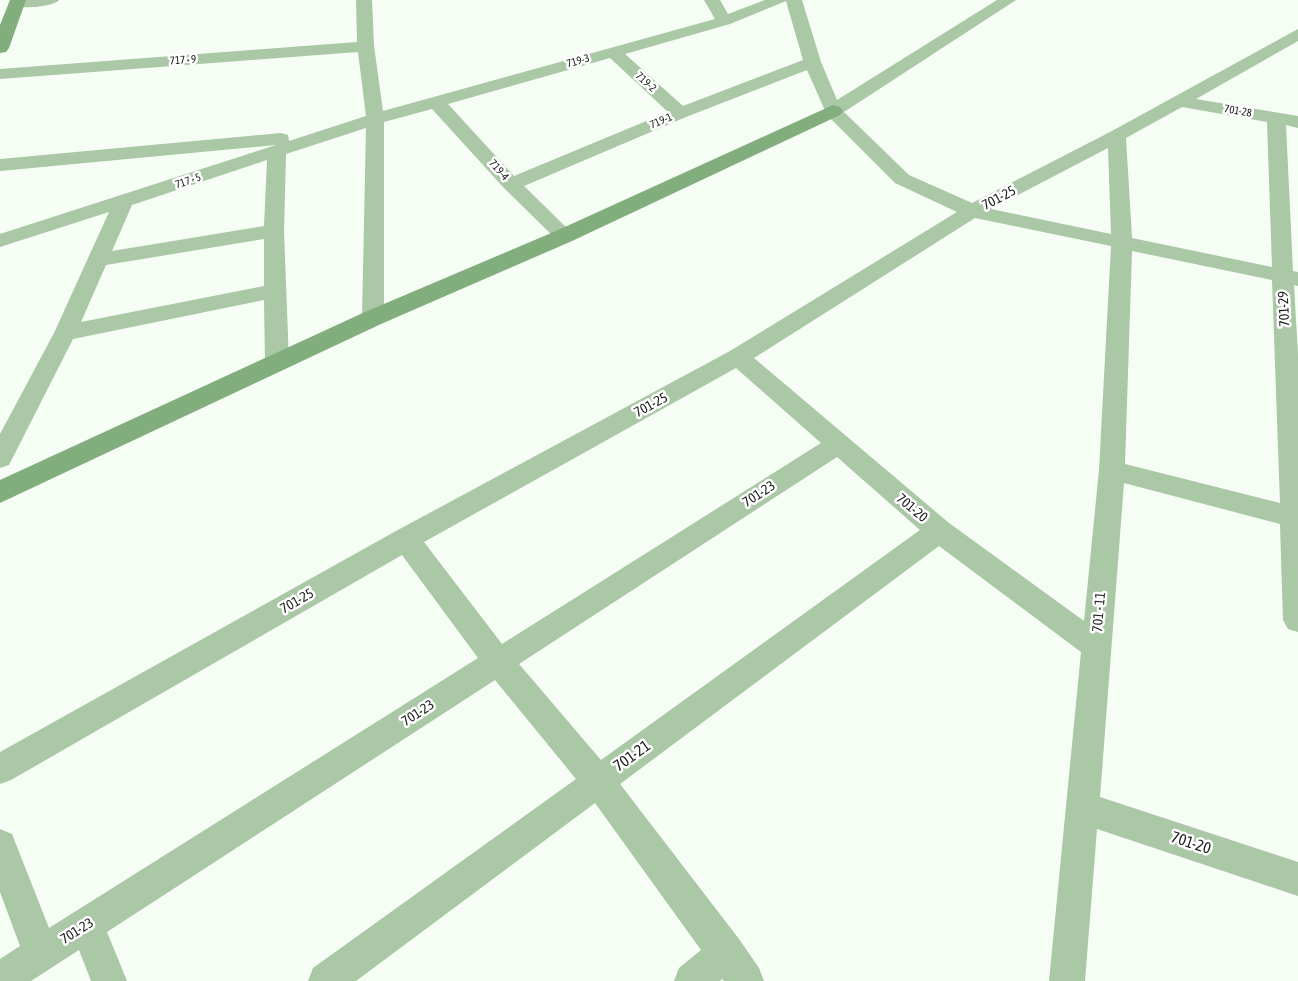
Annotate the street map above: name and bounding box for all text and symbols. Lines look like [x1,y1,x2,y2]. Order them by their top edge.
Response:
street label: 719-3 [565,51,591,71]
street label: 717 - 9 [169,52,197,68]
street label: 719-2 [633,69,659,95]
street label: 701-28 [1223,102,1253,120]
street label: 719-1 [648,110,674,132]
street label: 719-4 [486,157,512,183]
street label: 717 - 5 [173,170,203,192]
street label: 701-25 [979,182,1019,214]
street label: 701-29 [1275,291,1293,327]
street label: 701-25 [631,389,671,421]
street label: 701-23 [739,477,779,511]
street label: 701-20 [893,490,931,526]
street label: 701-25 [277,585,317,617]
street label: 701 - 11 [1089,591,1109,633]
street label: 701-23 [398,696,438,730]
street label: 701-21 [610,736,654,776]
street label: 701-20 [1169,828,1213,858]
street label: 701-23 [57,914,97,948]

